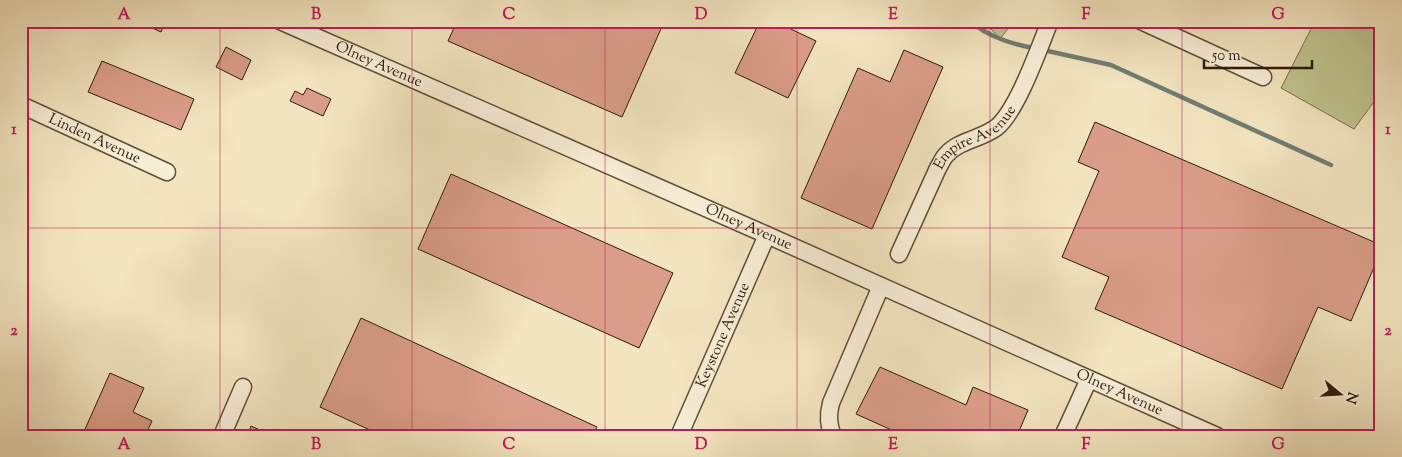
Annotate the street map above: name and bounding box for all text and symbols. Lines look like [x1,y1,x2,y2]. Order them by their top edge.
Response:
text: A [118,4,131,27]
text: B [311,4,321,27]
text: C [503,4,516,27]
text: D [695,4,708,27]
text: E [888,4,898,27]
text: F [1082,4,1091,27]
text: G [1271,4,1285,27]
street label: Olney Avenue [332,36,426,93]
scale bar [1204,38,1312,70]
text: 50 m [1211,46,1241,67]
street label: Empire Avenue [929,101,1021,173]
street label: Linden Avenue [45,108,144,169]
text: 1 [11,119,17,142]
text: 1 [1385,119,1391,142]
street label: Olney Avenue [702,199,796,255]
street label: Keystone Avenue [691,279,755,391]
text: 2 [10,320,18,343]
text: 2 [1384,320,1392,343]
street label: Olney Avenue [1073,364,1166,421]
north arrow [1314,370,1364,420]
text: N [1339,389,1362,406]
text: A [118,434,131,457]
text: B [311,434,321,457]
text: C [503,434,516,457]
text: D [695,434,708,457]
text: E [888,434,898,457]
text: F [1082,434,1091,457]
text: G [1271,434,1285,457]

